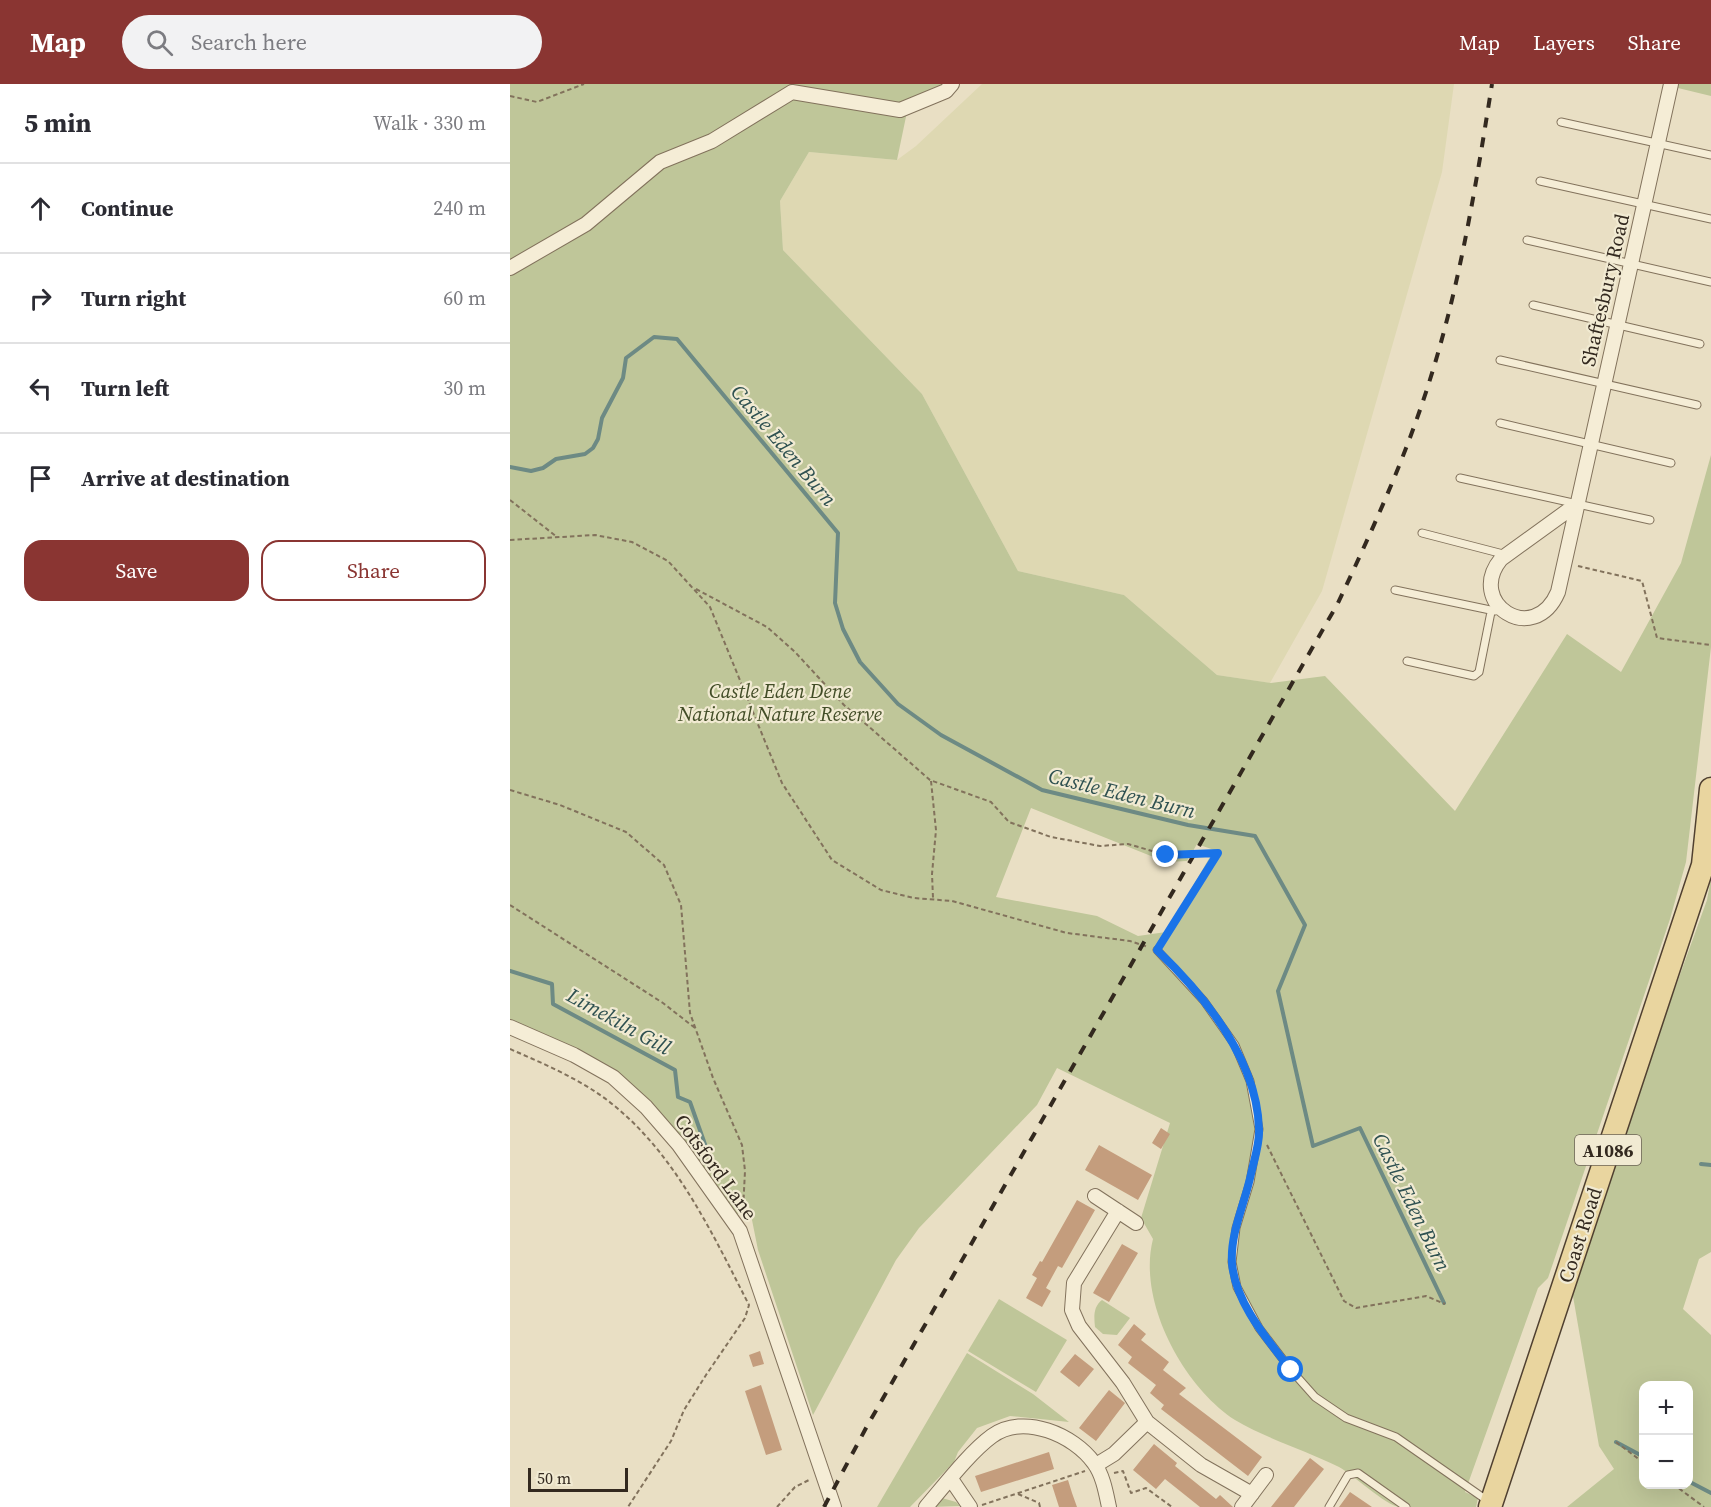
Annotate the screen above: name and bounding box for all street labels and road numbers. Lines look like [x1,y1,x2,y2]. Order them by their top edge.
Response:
street label: Shaftesbury Road [1574,210,1636,369]
street label: Cotsford Lane [668,1108,764,1226]
road number: A1086 [1575,1135,1641,1165]
street label: Coast Road [1551,1183,1609,1286]

